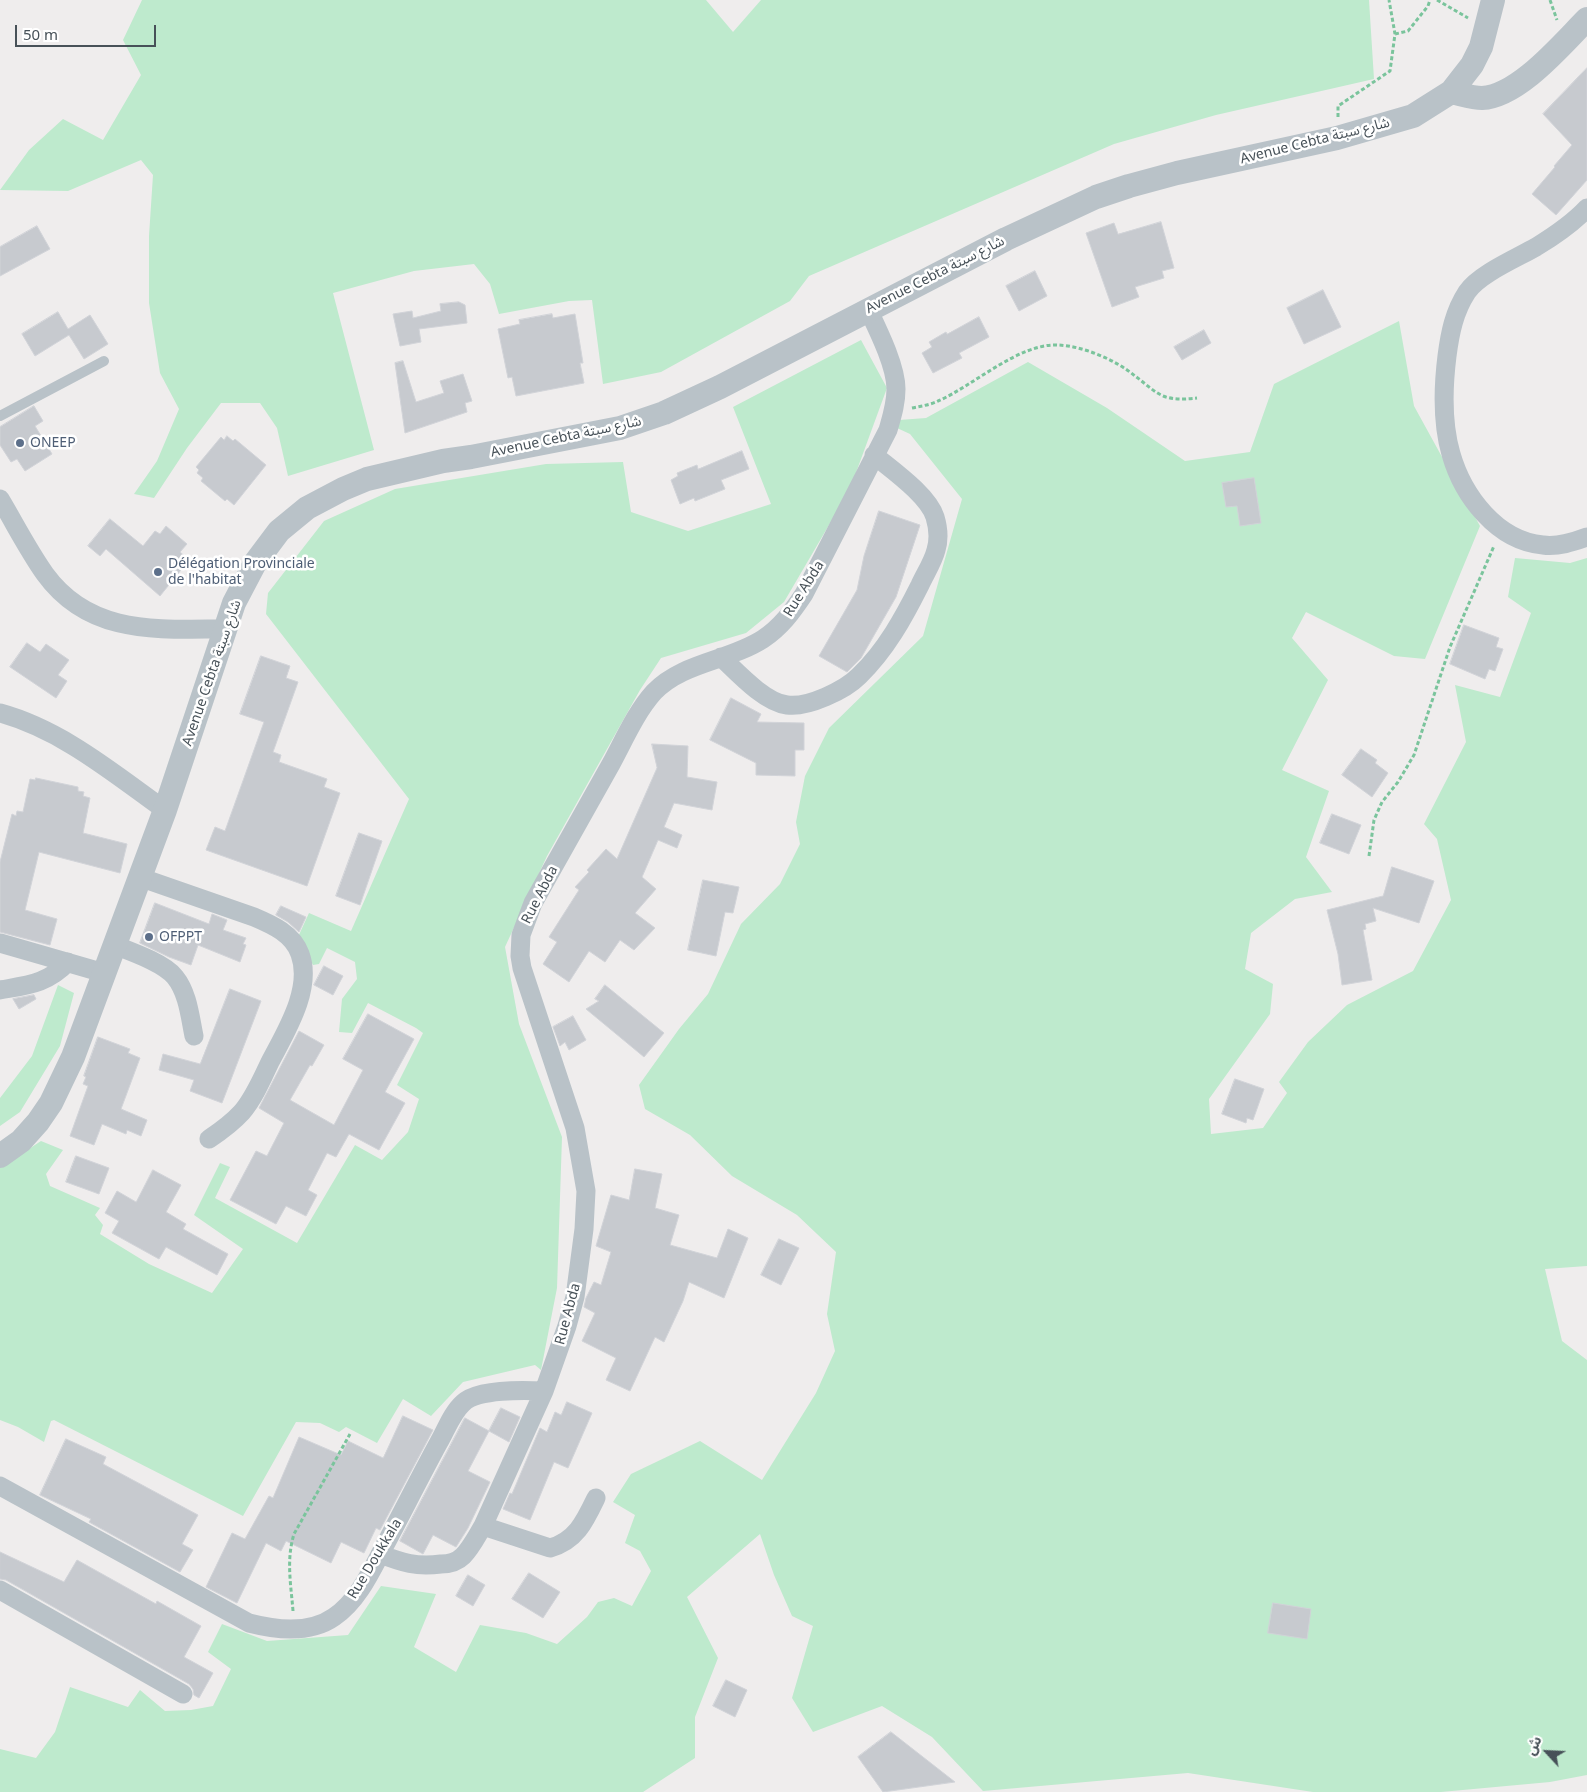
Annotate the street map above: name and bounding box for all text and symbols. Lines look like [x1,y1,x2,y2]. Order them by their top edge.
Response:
scale bar [18,15,159,47]
text: 50 m [23,24,58,44]
street label: Avenue Cebta شارع سبتة [1239,114,1391,168]
street label: Avenue Cebta شارع سبتة [863,233,1007,317]
street label: Avenue Cebta شارع سبتة [489,413,643,461]
place label: ONEEP [30,435,76,451]
marker: ONEEP [14,437,26,449]
place label: Délégation Provinciale de l'habitat [168,556,315,588]
street label: Rue Abda [780,558,828,620]
marker: Délégation Provinciale de l'habitat [152,566,164,578]
street label: Avenue Cebta شارع سبتة [179,598,245,748]
street label: Rue Abda [518,863,562,927]
place label: OFPPT [159,929,202,945]
marker: OFPPT [143,931,155,943]
street label: Rue Abda [552,1281,584,1347]
street label: Rue Doukkala [344,1516,406,1602]
north arrow [1522,1727,1572,1777]
text: ش [1520,1733,1546,1758]

